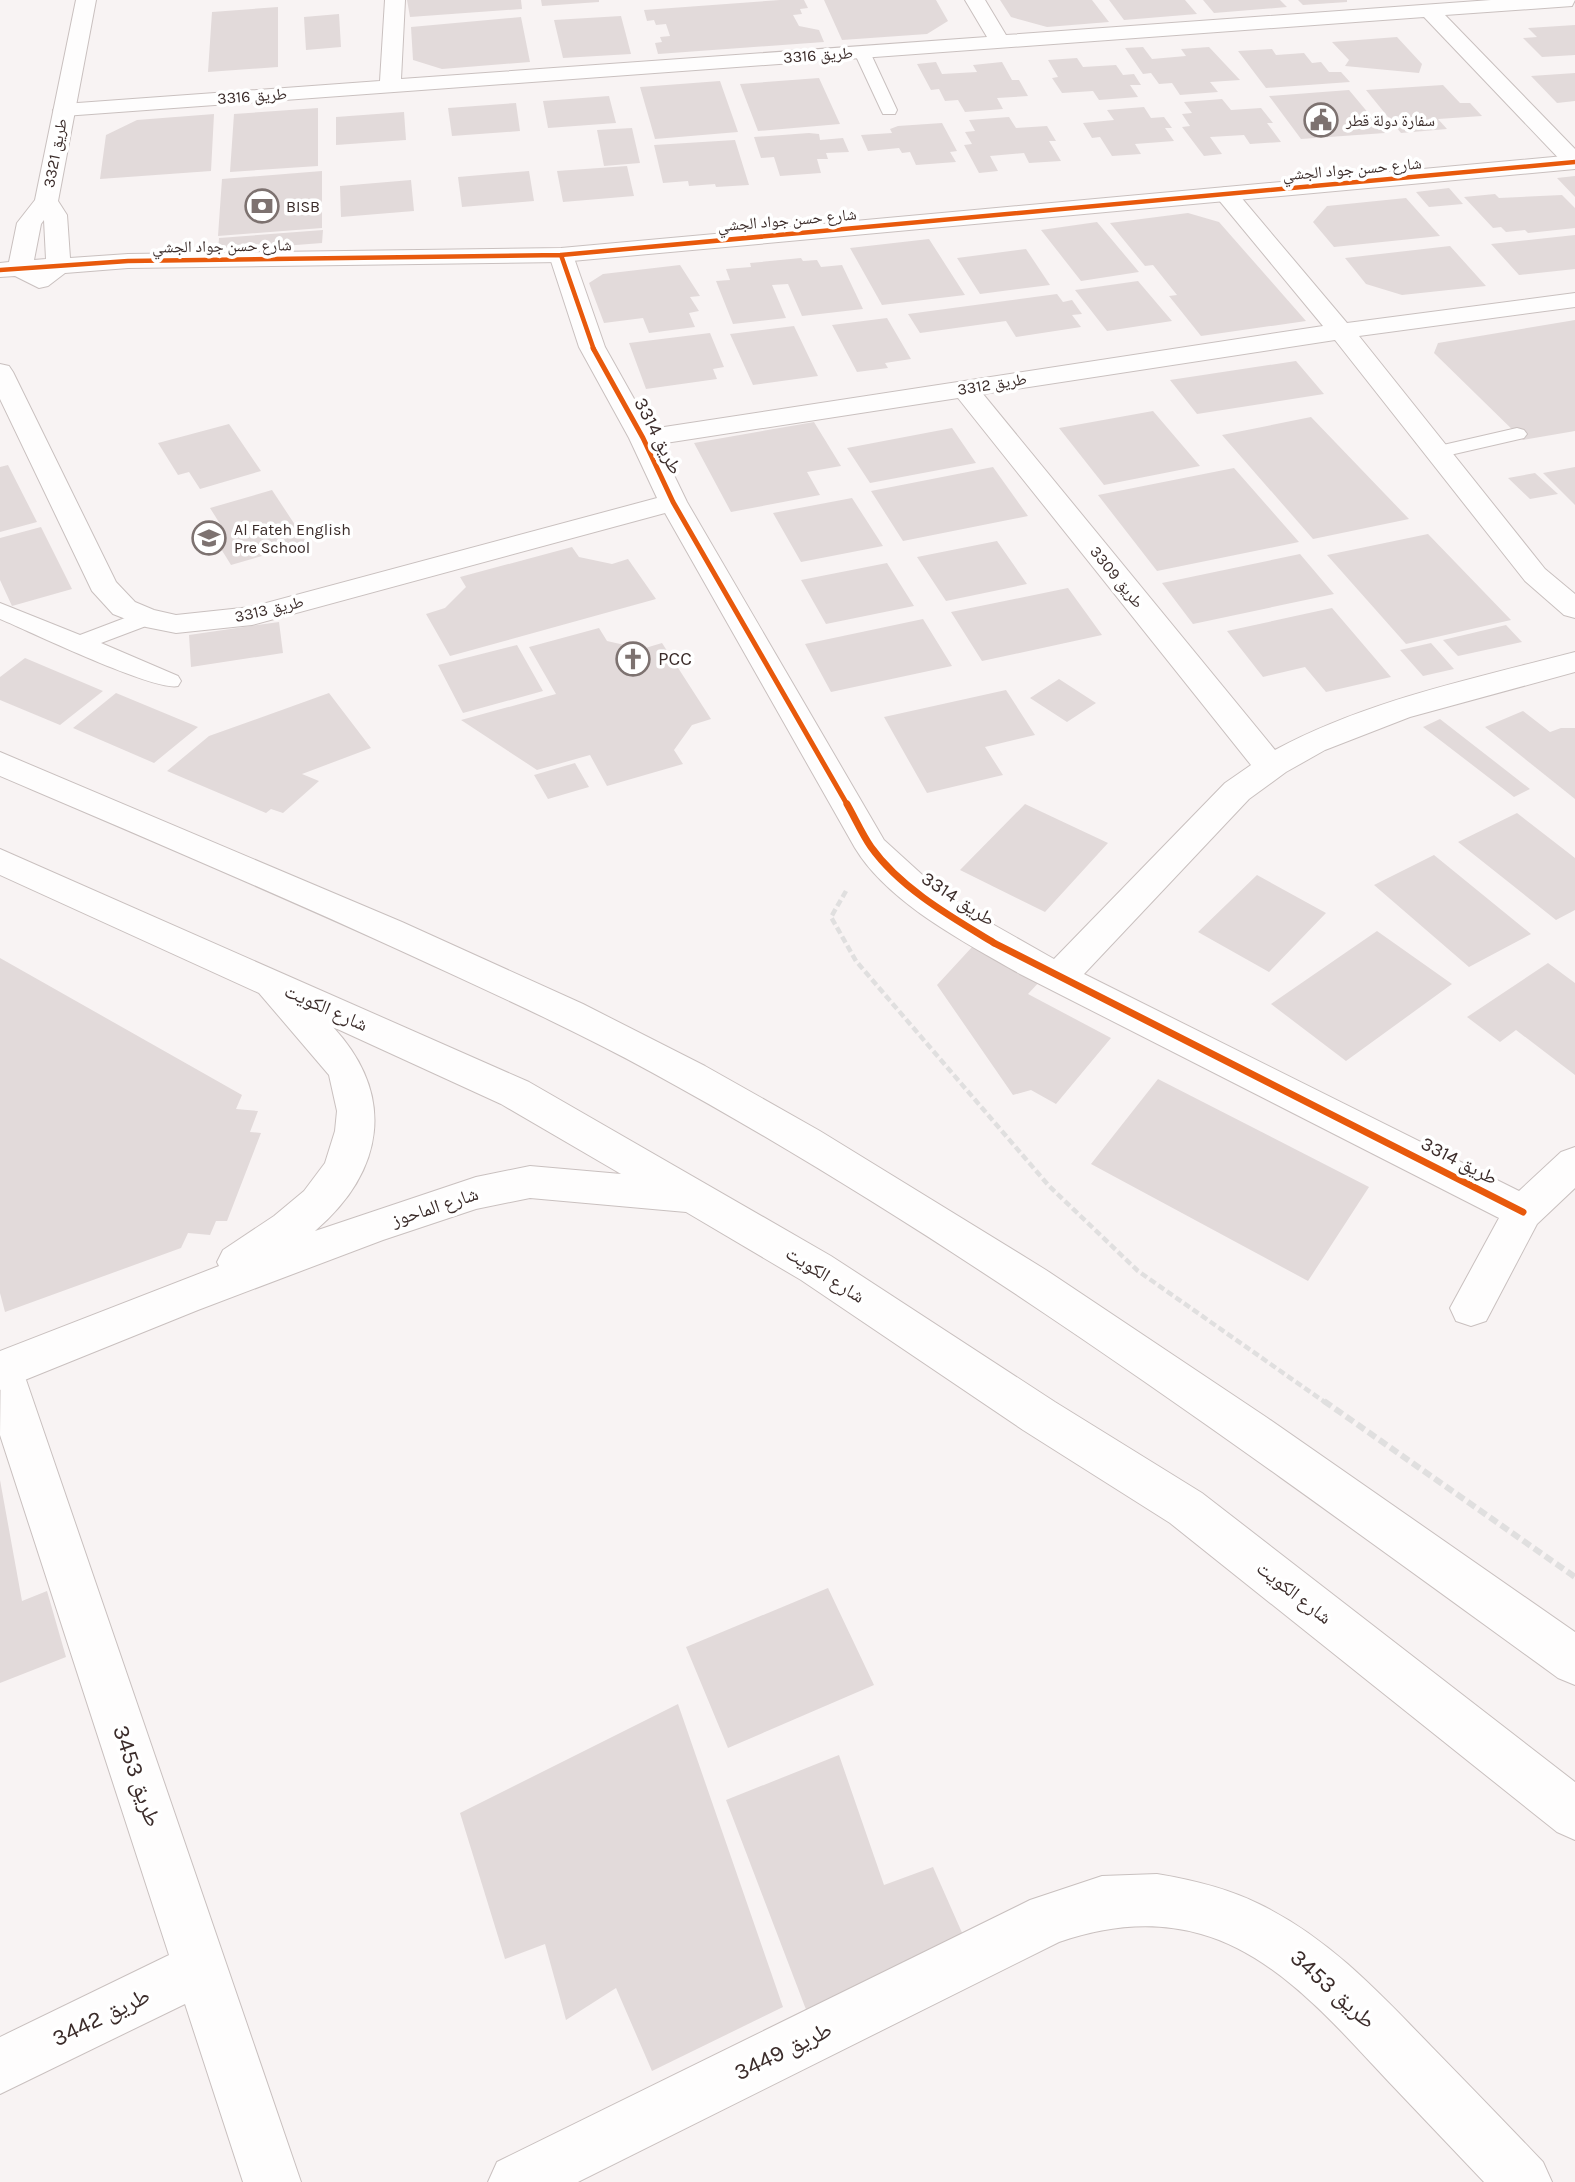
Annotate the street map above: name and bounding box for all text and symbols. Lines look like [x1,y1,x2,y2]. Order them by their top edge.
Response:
street label: طريق 3316 [782,43,854,68]
street label: طريق 3316 [216,84,288,109]
public building icon: سفارة دولة قطر [1302,101,1340,139]
place label: سفارة دولة قطر [1345,111,1435,130]
street label: طريق 3321 [39,117,72,189]
street label: شارع حسن جواد الجشي [1282,153,1423,188]
bank icon: BISB [243,187,281,225]
place label: BISB [286,197,320,216]
street label: شارع حسن جواد الجشي [717,204,858,239]
street label: شارع حسن جواد الجشي [152,235,292,260]
street label: طريق 3312 [956,369,1028,400]
street label: طريق 3314 [629,394,687,478]
school or university icon: Al Fateh English Pre School [190,519,228,557]
place label: Al Fateh English Pre School [234,520,351,557]
street label: طريق 3309 [1085,542,1148,612]
street label: طريق 3313 [233,592,306,627]
church icon: PCC [614,640,652,678]
place label: PCC [658,648,692,670]
street label: طريق 3314 [917,867,999,931]
street label: شارع الكويت [281,980,371,1036]
street label: طريق 3314 [1417,1132,1501,1190]
street label: شارع الماحوز [388,1183,481,1232]
street label: شارع الكويت [781,1242,869,1308]
street label: شارع الكويت [1252,1557,1336,1629]
street label: طريق 3453 [107,1722,167,1830]
street label: طريق 3453 [1285,1944,1381,2034]
street label: طريق 3442 [48,1982,154,2052]
street label: طريق 3449 [730,2016,836,2086]

